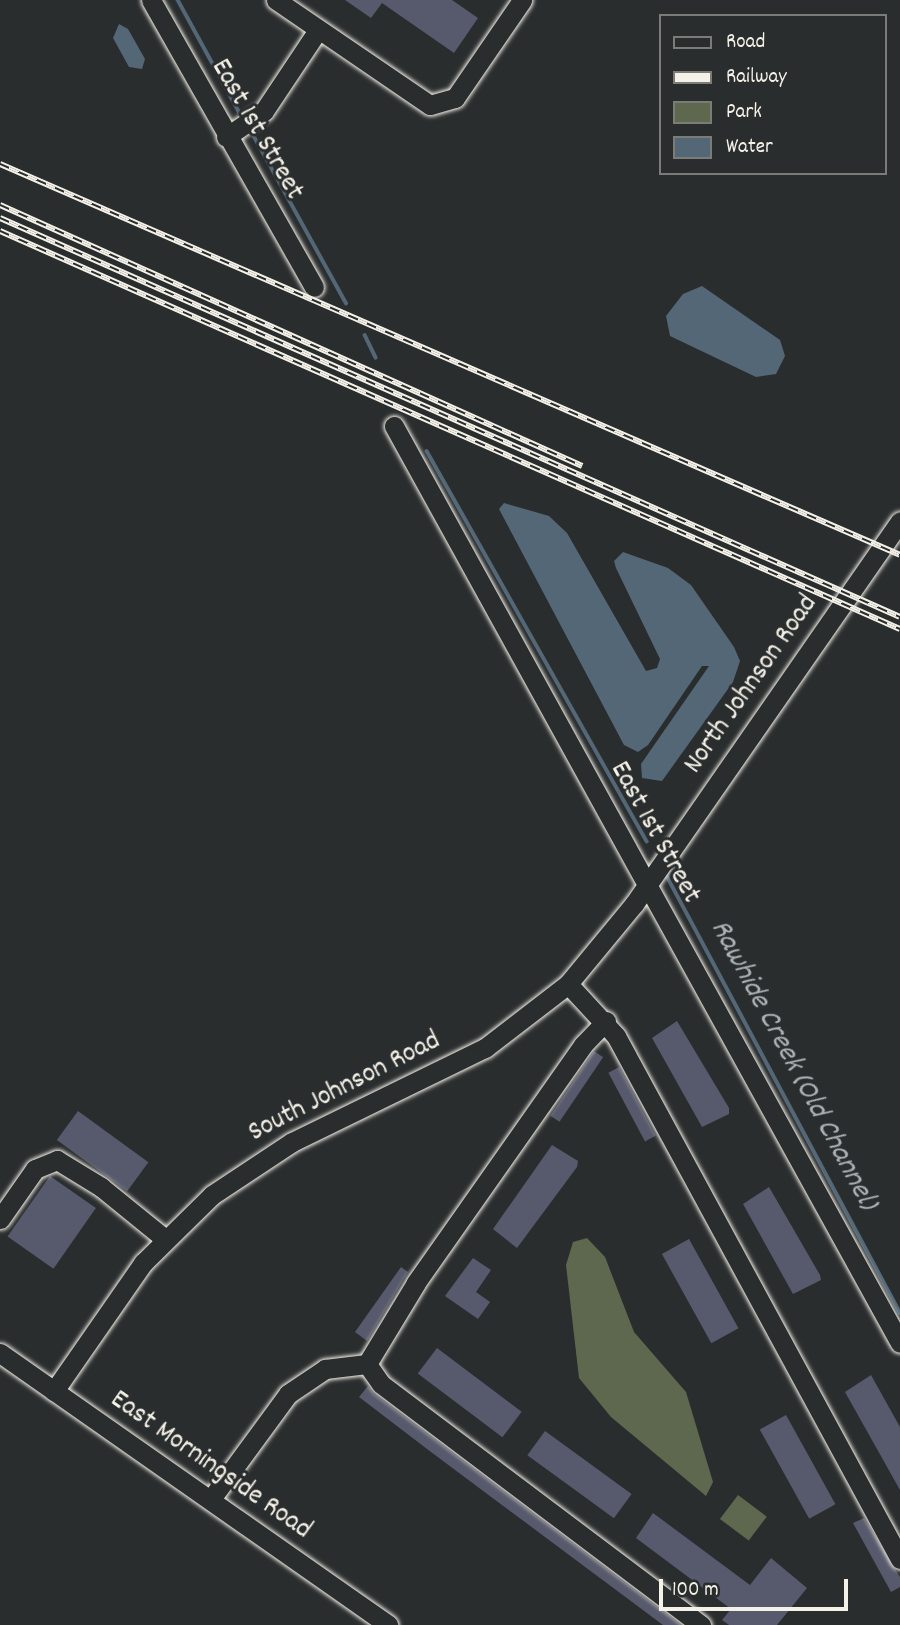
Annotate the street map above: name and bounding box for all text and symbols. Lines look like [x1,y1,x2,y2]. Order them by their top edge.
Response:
legend [659,14,886,175]
text: Road [726,28,765,58]
street label: East 1st Street [202,54,310,206]
text: Railway [726,63,787,93]
text: Park [726,98,762,128]
text: Water [726,133,773,163]
street label: North Johnson Road [678,589,826,781]
street label: East 1st Street [601,756,707,910]
water label: Rawhide Creek (Old Channel) [700,915,884,1217]
street label: South Johnson Road [243,1025,447,1151]
street label: East Morningside Road [103,1384,317,1548]
scale bar [662,1566,851,1610]
text: 100 m [672,1576,719,1606]

